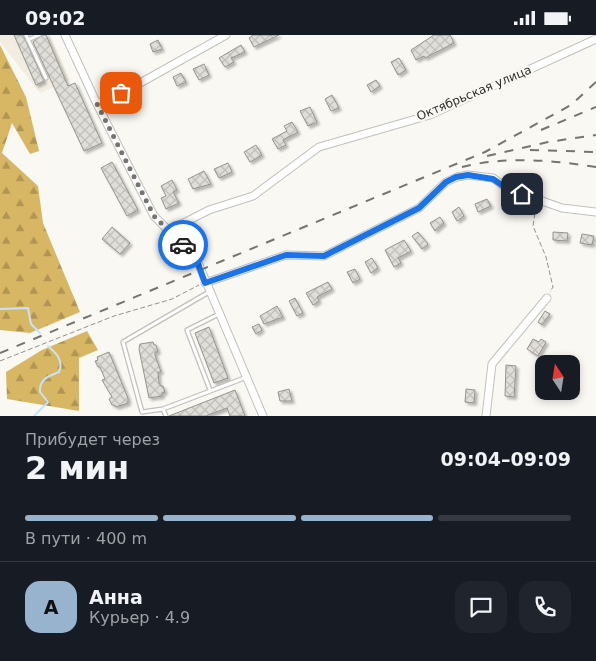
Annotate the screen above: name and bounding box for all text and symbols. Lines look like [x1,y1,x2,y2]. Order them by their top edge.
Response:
text: 09:02 [25,7,85,29]
street label: Октябрьская улица [415,62,533,124]
pin [100,72,142,114]
icon: bag [107,79,135,107]
pin [501,173,543,215]
icon: home [508,180,536,208]
courier [158,220,208,270]
icon: car [169,231,197,259]
north arrow [535,355,580,400]
map controls [535,355,580,400]
text: Прибудет через [25,430,160,449]
text: 09:04–09:09 [441,448,571,470]
text: 2 мин [25,449,129,487]
text: В пути · 400 m [25,529,147,548]
button: chat [455,581,507,633]
button: phone [519,581,571,633]
text: Анна [89,586,143,608]
text: А [44,596,58,618]
text: Курьер · 4.9 [89,608,190,627]

